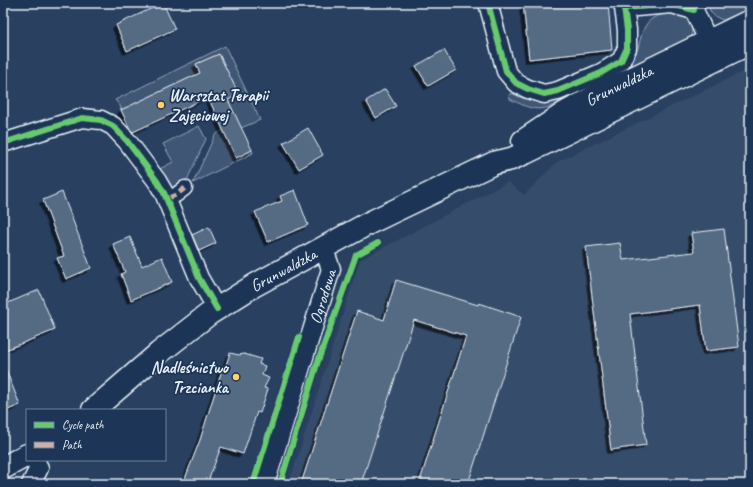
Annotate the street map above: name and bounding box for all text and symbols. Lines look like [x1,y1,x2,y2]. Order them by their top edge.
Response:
street label: Grunwaldzka [582,59,658,111]
place label: Warsztat Terapii Zajęciowej [169,85,270,126]
marker: Warsztat Terapii Zajęciowej [156,100,166,110]
street label: Grunwaldzka [247,243,322,297]
street label: Ogrodowa [305,265,342,326]
place label: Nadleśnictwo Trzcianka [151,357,230,398]
marker: Nadleśnictwo Trzcianka [231,372,241,382]
legend [26,409,166,461]
text: Cycle path [62,417,104,433]
text: Path [62,437,82,453]

